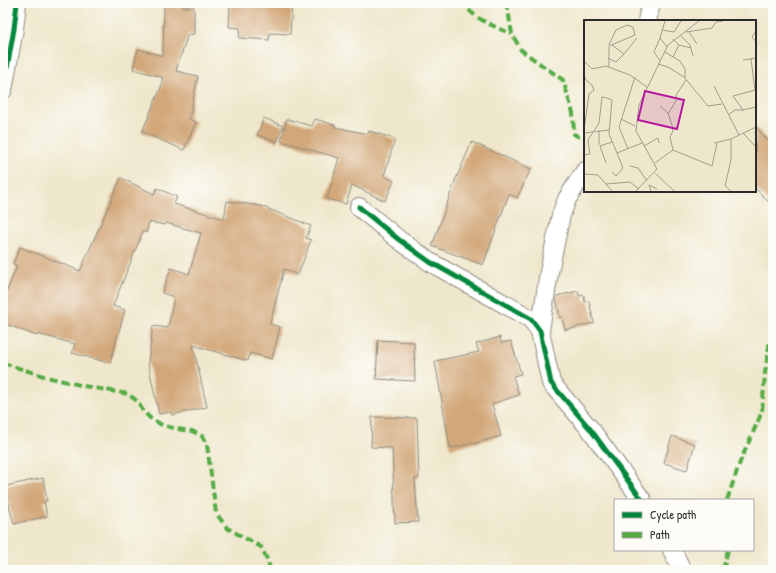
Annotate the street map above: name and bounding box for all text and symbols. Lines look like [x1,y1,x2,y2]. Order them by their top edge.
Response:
inset map [584,20,756,192]
legend [614,499,754,551]
text: Cycle path [650,506,696,523]
text: Path [650,526,670,543]

